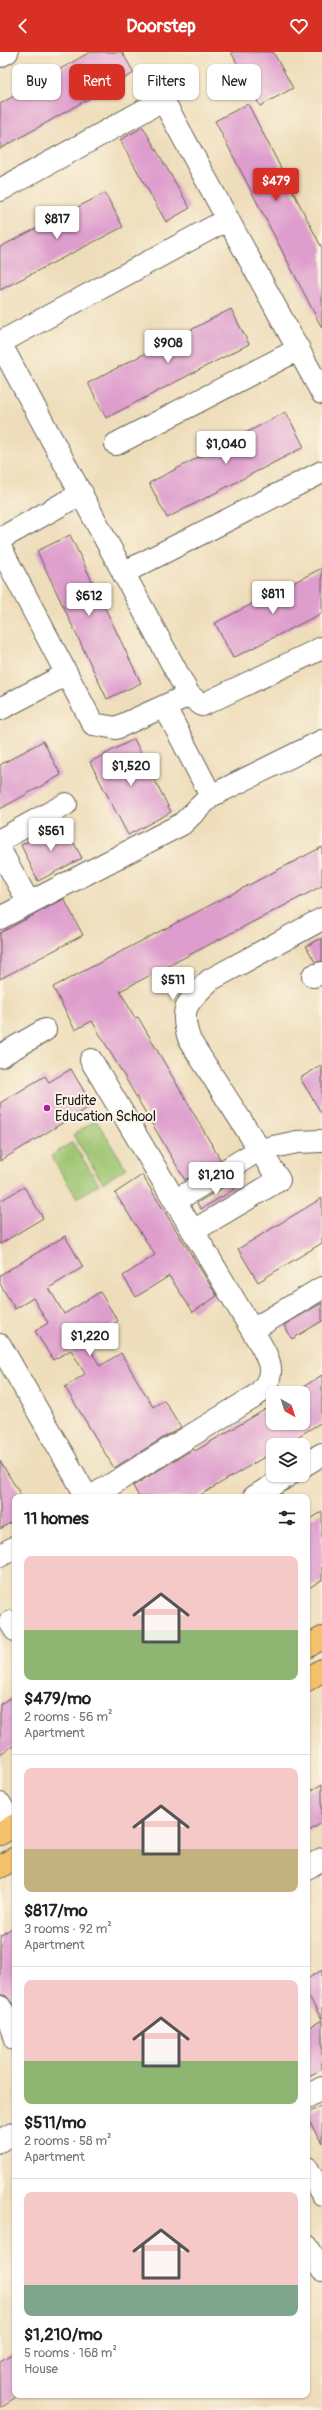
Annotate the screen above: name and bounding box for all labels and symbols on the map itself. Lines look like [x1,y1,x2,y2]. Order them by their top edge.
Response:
pin: $479 [252,168,300,202]
pin: $817 [33,206,81,240]
pin: $908 [144,330,192,364]
pin: $1,040 [193,431,259,465]
pin: $811 [249,581,297,615]
pin: $612 [65,583,113,617]
pin: $1,520 [98,753,164,787]
pin: $561 [27,818,75,852]
pin: $511 [149,967,197,1001]
place label: Erudite Education School [55,1092,156,1125]
marker: Erudite Education School [42,1103,52,1113]
pin: $1,210 [183,1162,249,1196]
pin: $1,220 [57,1323,123,1357]
north arrow [266,1386,310,1430]

